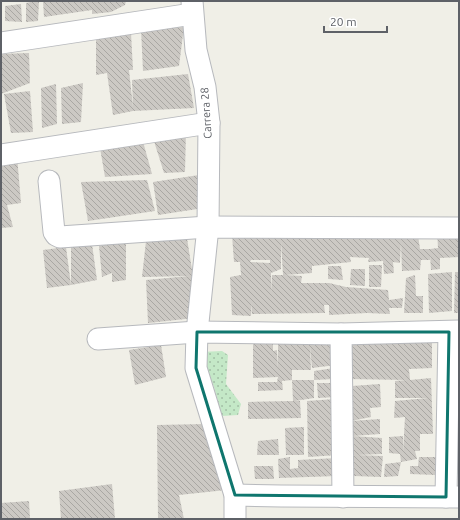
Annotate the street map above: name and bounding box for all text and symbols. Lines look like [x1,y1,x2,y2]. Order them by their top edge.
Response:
scale bar [324,8,387,34]
text: 20 m [330,15,357,28]
street label: Carrera 28 [198,87,214,139]

